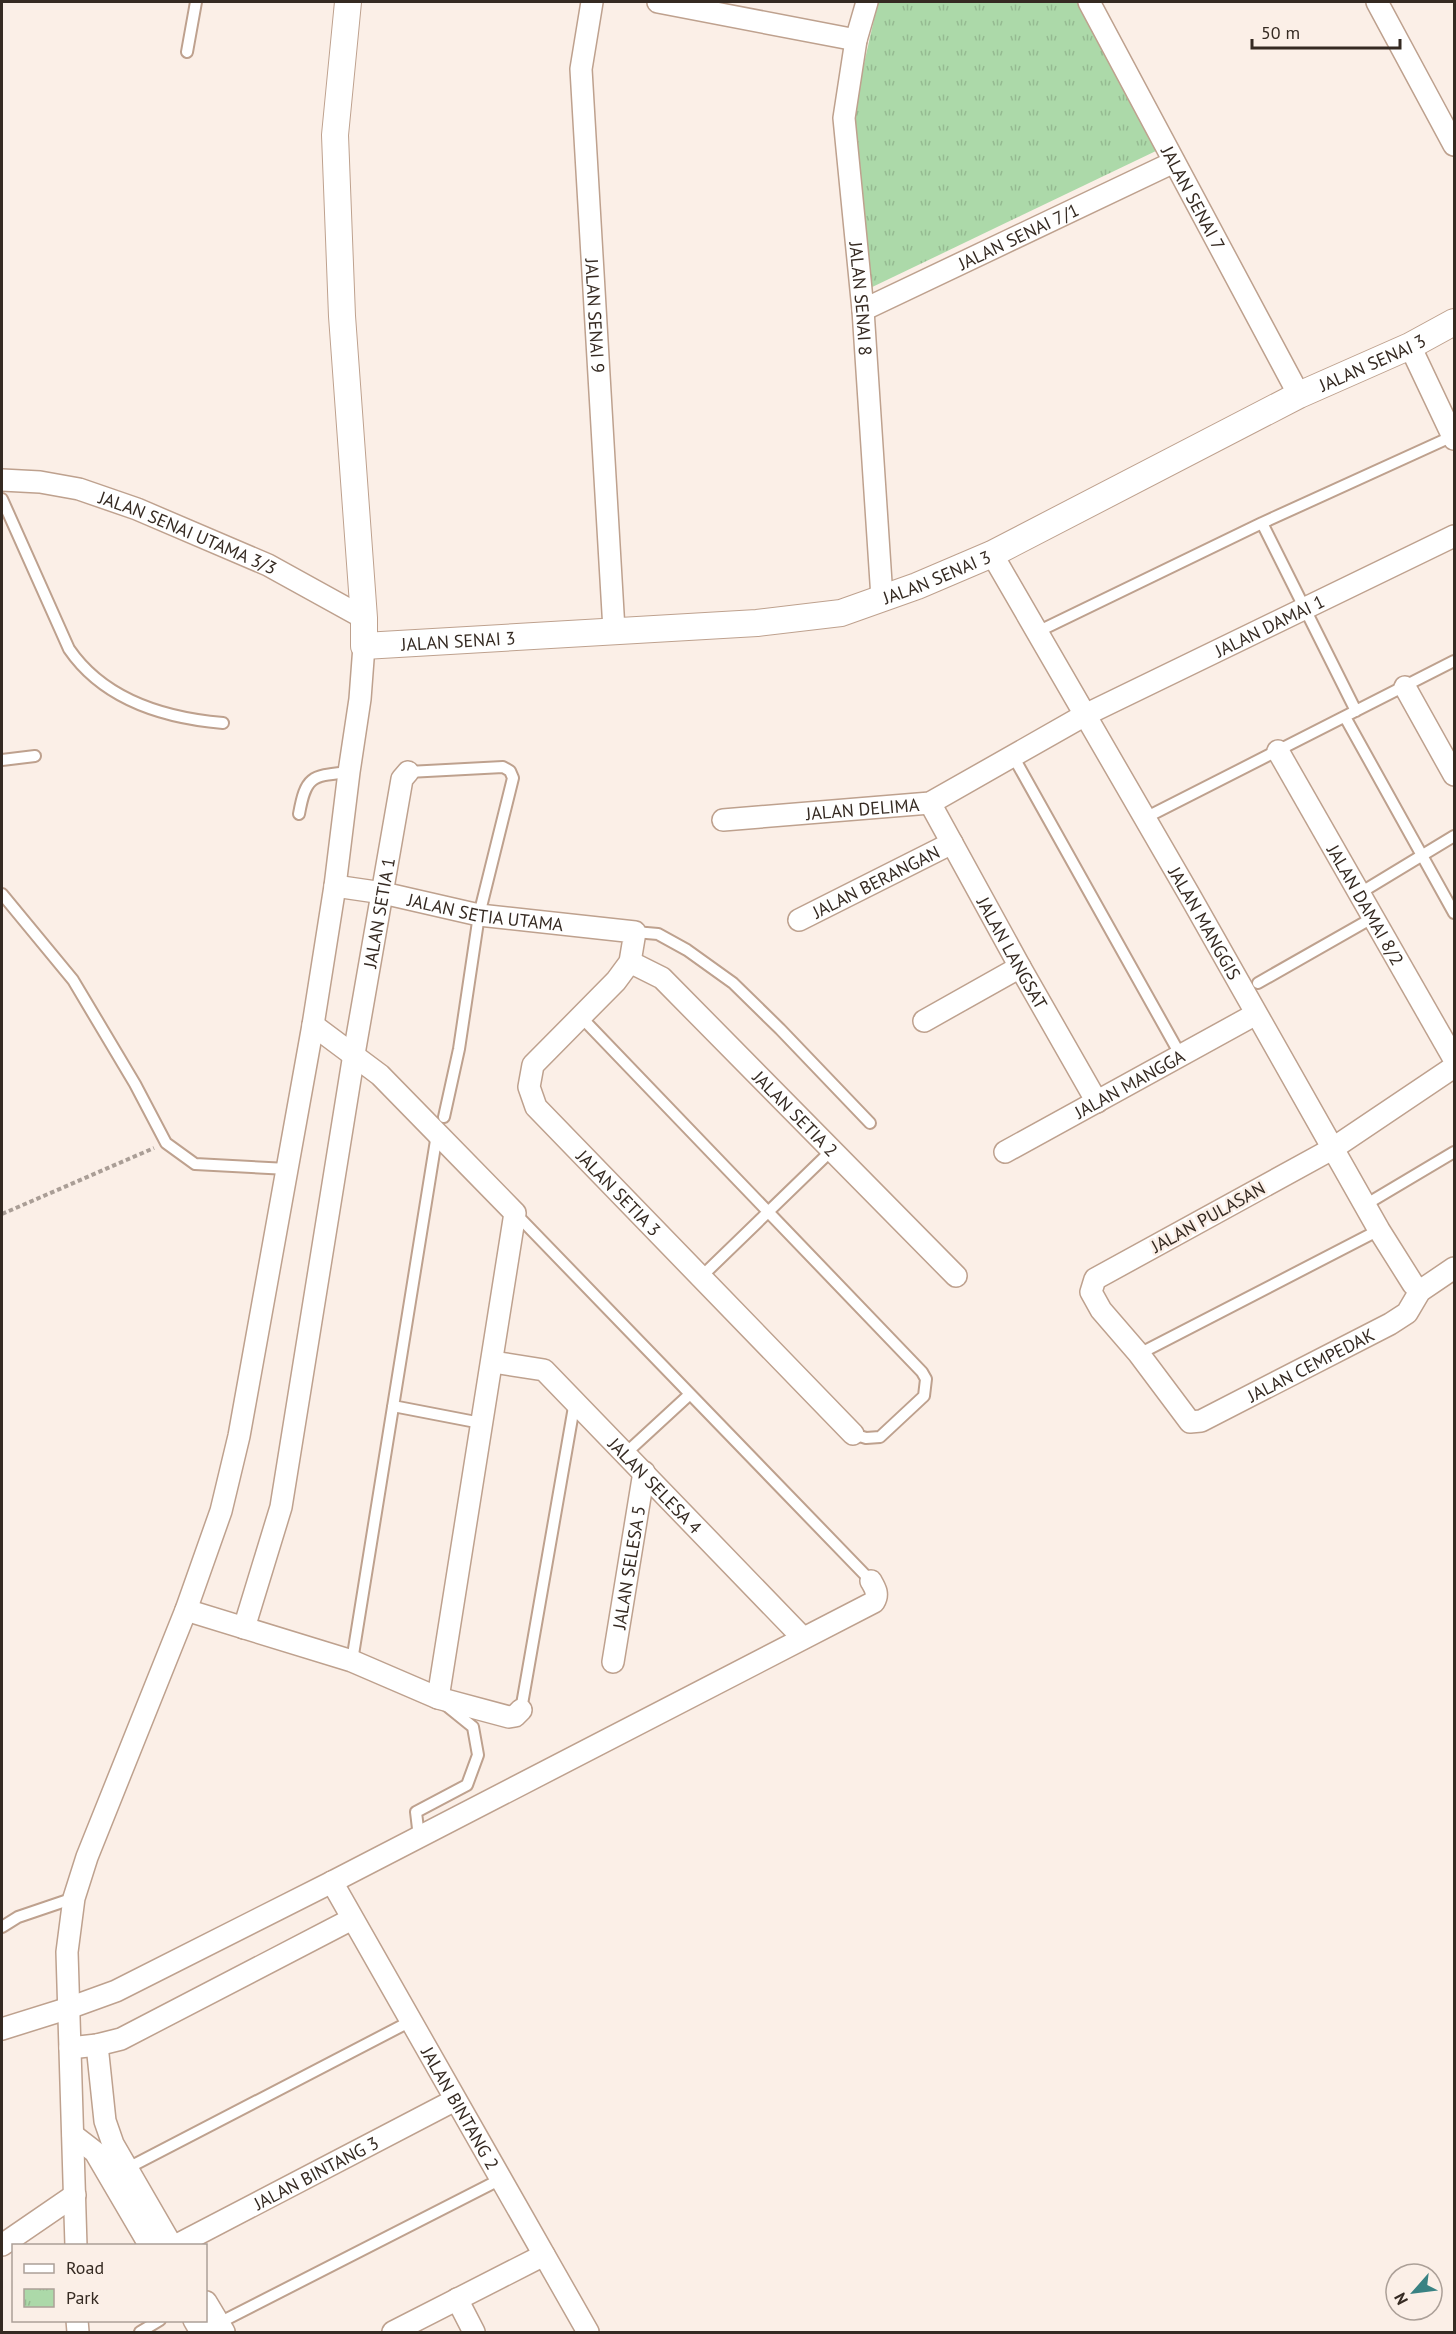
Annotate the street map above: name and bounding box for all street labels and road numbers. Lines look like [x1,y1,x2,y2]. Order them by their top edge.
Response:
street label: JALAN SENAI 7 [1156,141,1231,254]
street label: JALAN SENAI 7/1 [953,198,1082,275]
street label: JALAN SENAI 8 [845,240,877,356]
street label: JALAN SENAI 9 [581,257,610,373]
street label: JALAN SENAI 3 [1315,328,1430,397]
street label: JALAN SENAI UTAMA 3/3 [95,485,281,579]
street label: JALAN SENAI 3 [879,545,994,609]
street label: JALAN DAMAI 1 [1210,589,1328,662]
street label: JALAN SENAI 3 [399,626,516,655]
street label: JALAN DELIMA [804,792,920,825]
street label: JALAN DAMAI 8/2 [1322,839,1409,969]
street label: JALAN BERANGAN [807,840,943,923]
street label: JALAN SETIA 1 [358,856,400,970]
street label: JALAN MANGGIS [1163,861,1246,984]
street label: JALAN SETIA UTAMA [404,887,565,936]
street label: JALAN LANGSAT [972,892,1053,1013]
street label: JALAN MANGGA [1069,1044,1189,1124]
street label: JALAN SETIA 2 [748,1065,843,1161]
street label: JALAN SETIA 3 [571,1144,666,1241]
street label: JALAN PULASAN [1146,1176,1269,1258]
street label: JALAN CEMPEDAK [1243,1323,1378,1407]
street label: JALAN SELESA 4 [603,1432,707,1538]
street label: JALAN SELESA 5 [607,1504,650,1632]
street label: JALAN BINTANG 2 [416,2042,505,2174]
street label: JALAN BINTANG 3 [249,2130,382,2215]

